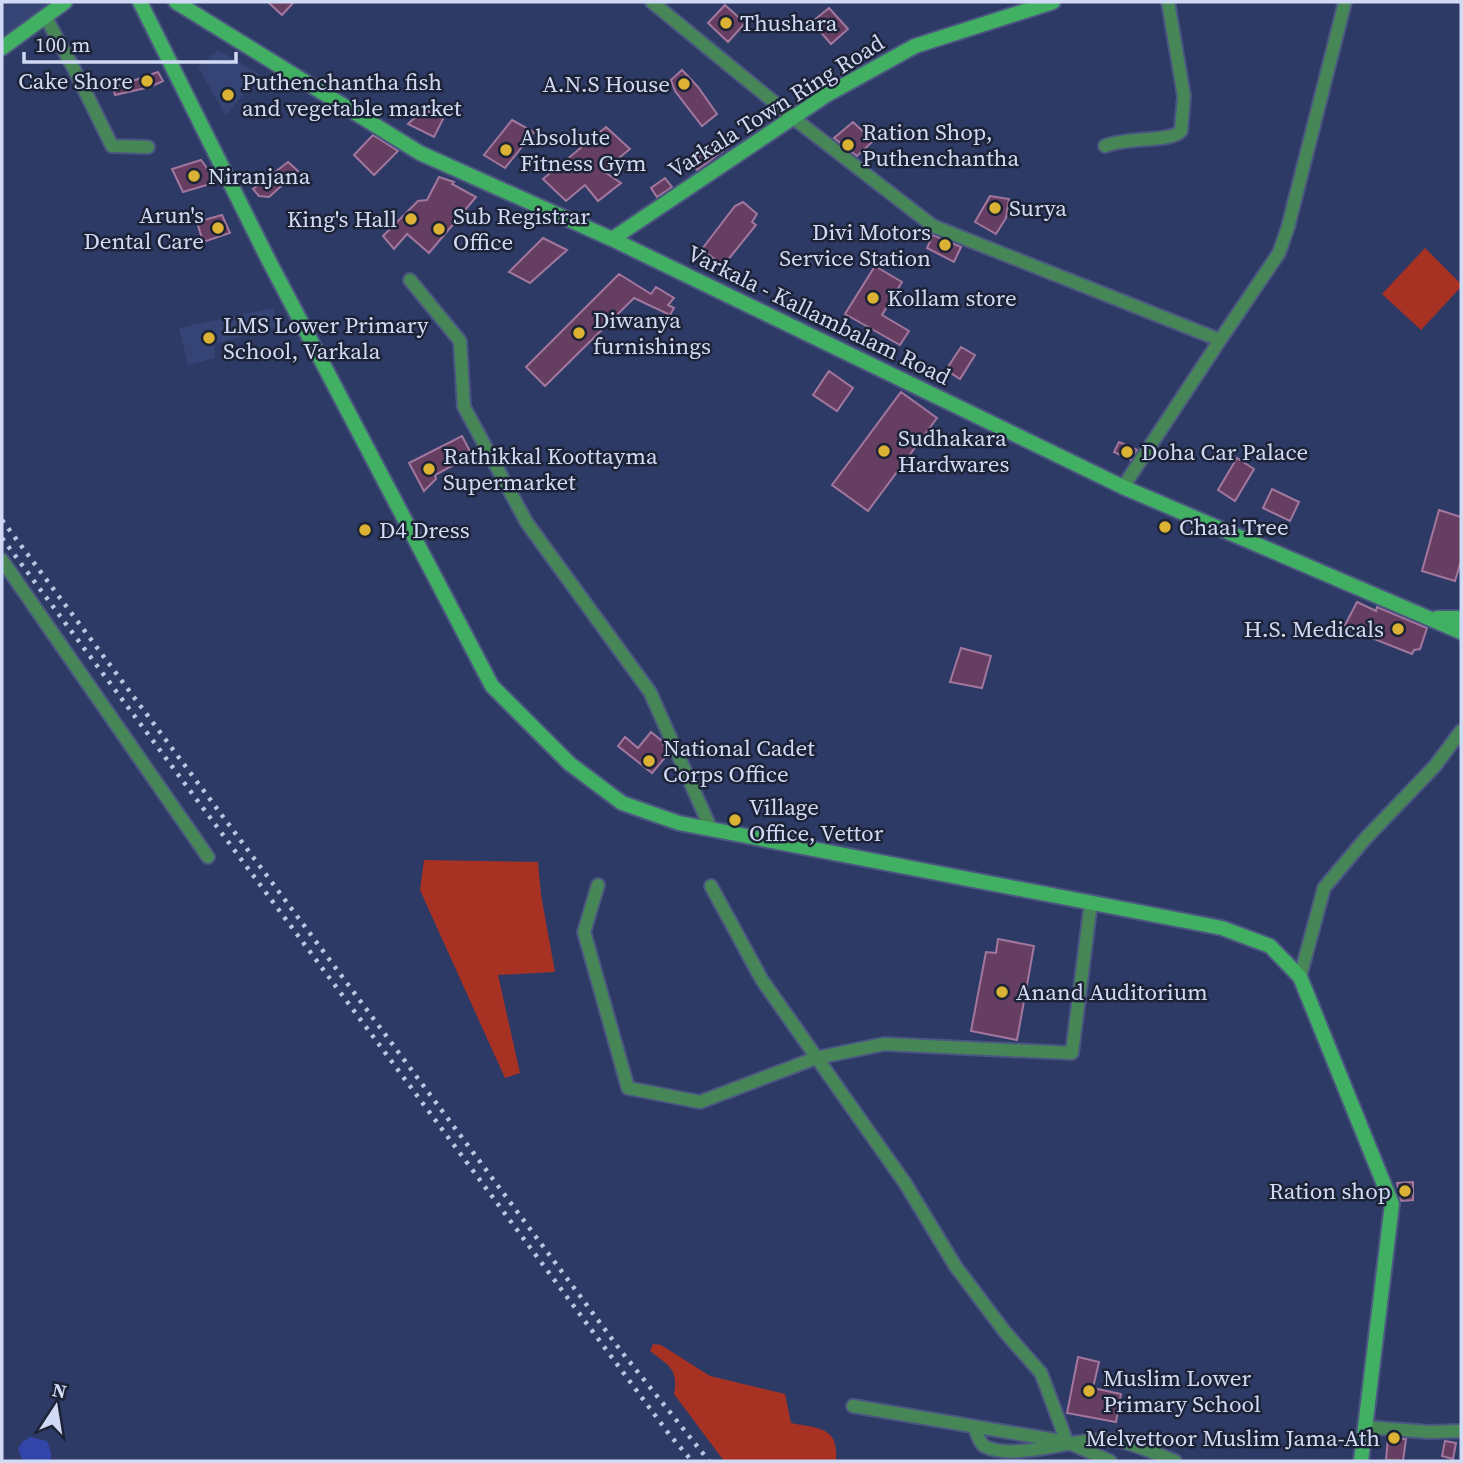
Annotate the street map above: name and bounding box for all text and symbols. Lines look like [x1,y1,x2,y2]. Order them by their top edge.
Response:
place label: Thushara [740,7,838,39]
marker: Thushara [718,15,734,31]
scale bar [24,21,236,65]
street label: Varkala Town Ring Road [662,26,890,186]
text: 100 m [35,30,90,59]
place label: Cake Shore [18,65,133,97]
place label: Puthenchantha fish and vegetable market [242,66,462,124]
place label: A.N.S House [542,68,670,100]
marker: Cake Shore [139,73,155,89]
marker: A.N.S House [676,76,692,92]
marker: Puthenchantha fish and vegetable market [220,87,236,103]
place label: Ration Shop, Puthenchantha [862,116,1019,174]
place label: Absolute Fitness Gym [520,121,647,179]
marker: Ration Shop, Puthenchantha [840,137,856,153]
marker: Absolute Fitness Gym [498,142,514,158]
place label: Niranjana [208,160,311,192]
marker: Niranjana [186,168,202,184]
place label: Surya [1009,192,1067,224]
place label: Arun's Dental Care [83,199,204,257]
place label: Sub Registrar Office [453,200,590,258]
marker: Surya [987,200,1003,216]
place label: King's Hall [287,203,397,235]
marker: King's Hall [403,211,419,227]
place label: Divi Motors Service Station [779,216,931,274]
marker: Arun's Dental Care [210,220,226,236]
marker: Sub Registrar Office [431,221,447,237]
street label: Varkala - Kallambalam Road [682,237,956,393]
marker: Divi Motors Service Station [937,237,953,253]
place label: Kollam store [887,282,1017,314]
marker: Kollam store [865,290,881,306]
place label: Diwanya furnishings [593,304,711,362]
place label: LMS Lower Primary School, Varkala [223,309,429,367]
marker: Diwanya furnishings [571,325,587,341]
marker: LMS Lower Primary School, Varkala [201,330,217,346]
place label: Sudhakara Hardwares [898,422,1010,480]
place label: Doha Car Palace [1141,436,1308,468]
place label: Rathikkal Koottayma Supermarket [443,440,658,498]
marker: Sudhakara Hardwares [876,443,892,459]
marker: Doha Car Palace [1119,444,1135,460]
marker: Rathikkal Koottayma Supermarket [421,461,437,477]
place label: Chaai Tree [1179,511,1289,543]
place label: D4 Dress [379,514,470,546]
marker: Chaai Tree [1157,519,1173,535]
marker: D4 Dress [357,522,373,538]
place label: H.S. Medicals [1244,613,1384,645]
marker: H.S. Medicals [1390,621,1406,637]
place label: National Cadet Corps Office [663,732,815,790]
marker: National Cadet Corps Office [641,753,657,769]
place label: Village Office, Vettor [749,791,884,849]
marker: Village Office, Vettor [727,812,743,828]
place label: Anand Auditorium [1016,976,1208,1008]
marker: Anand Auditorium [994,984,1010,1000]
place label: Ration shop [1269,1175,1391,1207]
marker: Ration shop [1397,1183,1413,1199]
place label: Muslim Lower Primary School [1103,1362,1261,1420]
north arrow [21,1372,91,1442]
text: N [50,1376,69,1405]
marker: Muslim Lower Primary School [1081,1383,1097,1399]
place label: Melvettoor Muslim Jama-Ath [1086,1422,1380,1454]
marker: Melvettoor Muslim Jama-Ath [1386,1430,1402,1446]

